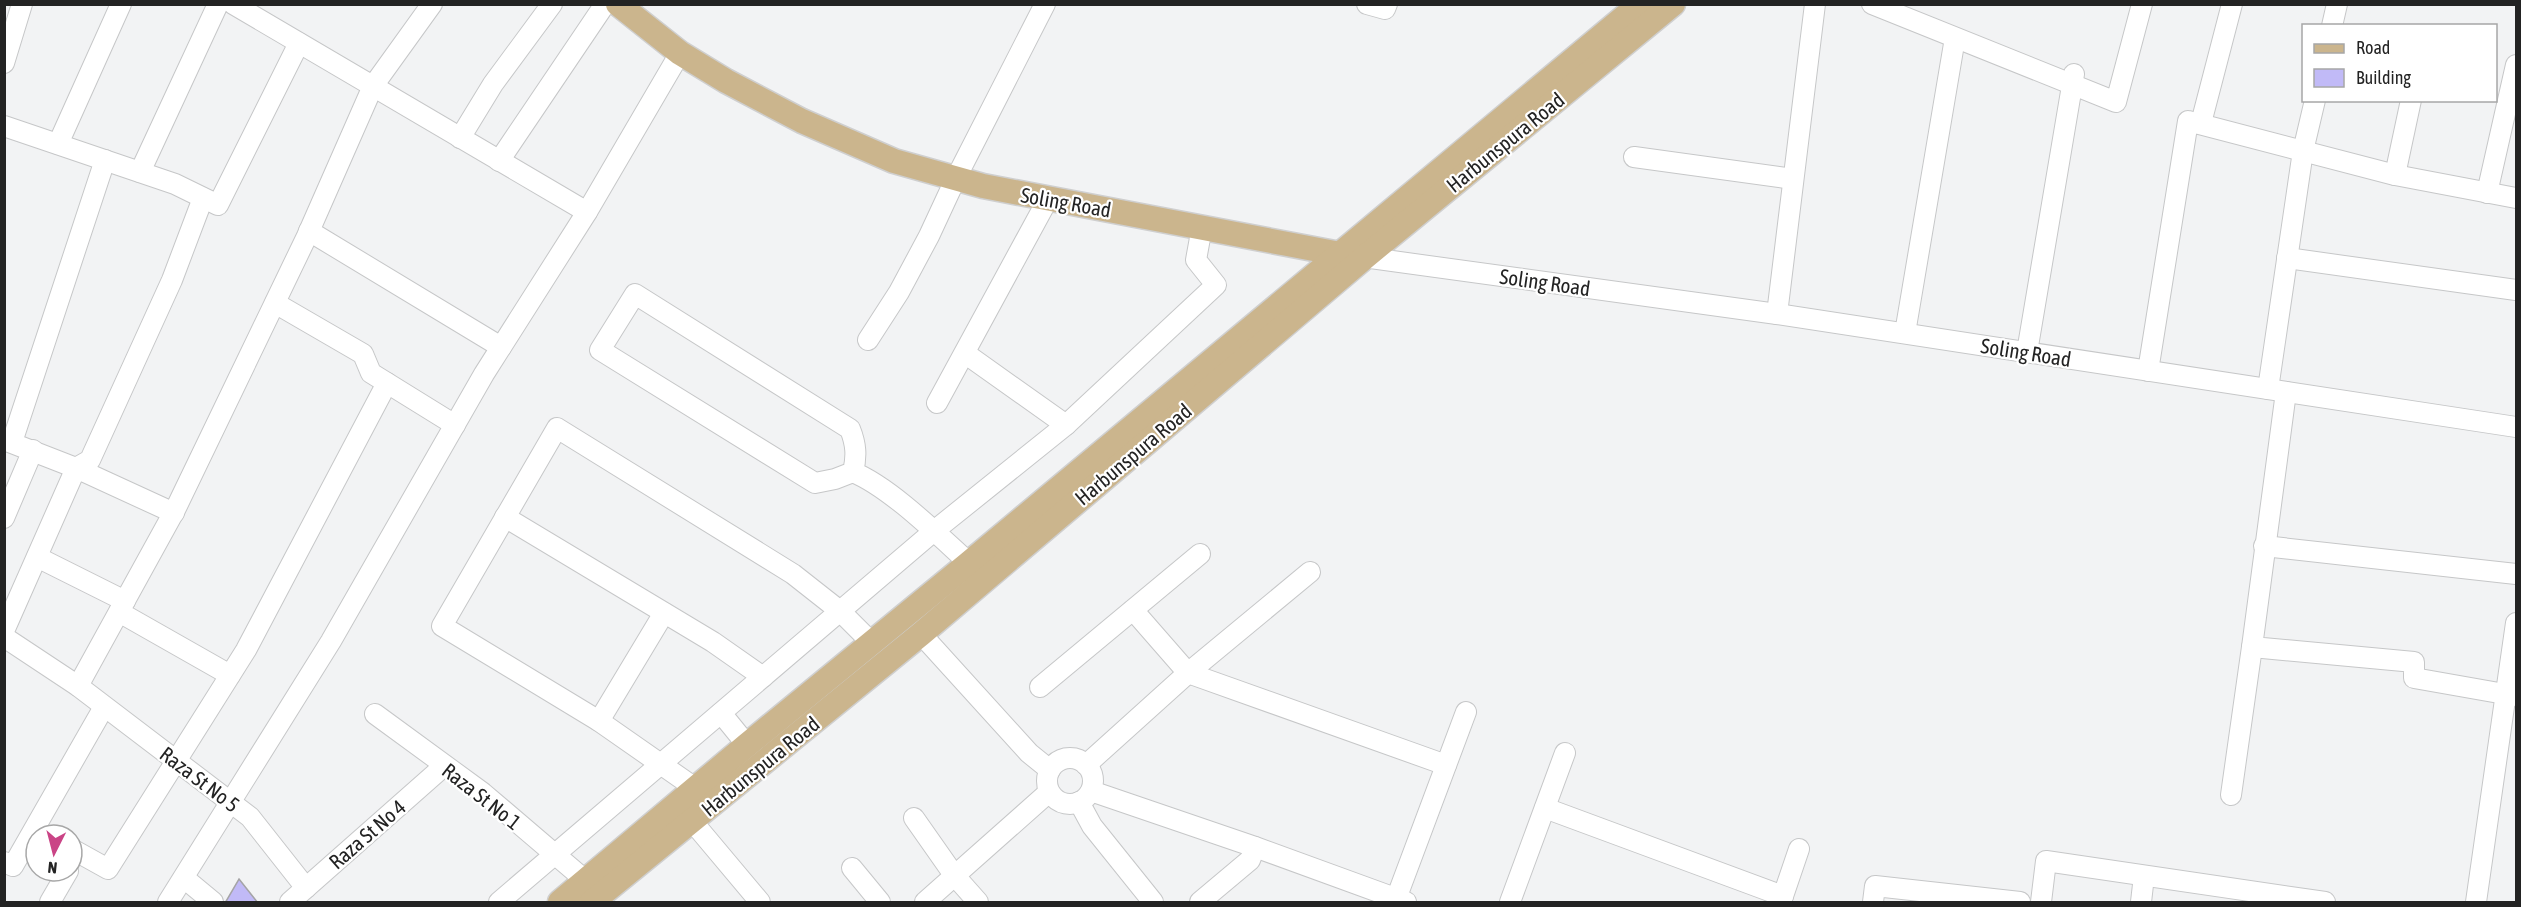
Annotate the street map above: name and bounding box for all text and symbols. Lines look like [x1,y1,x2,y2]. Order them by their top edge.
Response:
legend [2302,24,2497,102]
text: Road [2356,37,2390,58]
text: Building [2356,67,2411,88]
street label: Harbunspura Road [1441,87,1569,197]
street label: Soling Road [1019,182,1113,222]
street label: Soling Road [1498,264,1592,300]
street label: Soling Road [1979,333,2073,371]
street label: Harbunspura Road [1070,398,1196,510]
street label: Harbunspura Road [696,711,824,821]
street label: Raza St No 5 [156,741,244,817]
street label: Raza St No 1 [438,758,526,834]
street label: Raza St No 4 [324,794,410,874]
north arrow [24,823,84,883]
text: N [47,858,58,877]

